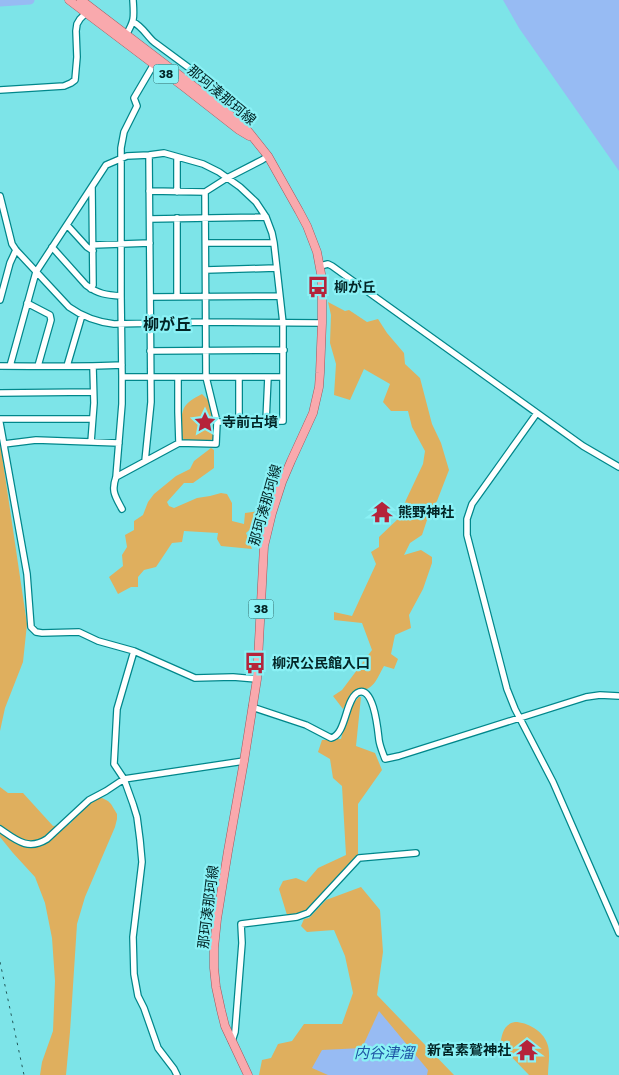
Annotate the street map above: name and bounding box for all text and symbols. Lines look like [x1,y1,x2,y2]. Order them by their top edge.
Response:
street label: 那珂湊那珂線 [185,62,259,128]
road number: 38 [154,64,178,84]
bus stop icon: 柳が丘 [305,274,331,300]
place label: 柳が丘 [334,279,376,295]
district label: 柳が丘 [143,315,191,334]
place icon: 寺前古墳 [192,409,218,435]
place label: 寺前古墳 [222,414,278,430]
street label: 那珂湊那珂線 [246,462,284,548]
temple icon: 熊野神社 [369,499,395,525]
place label: 熊野神社 [398,504,454,520]
road number: 38 [248,600,274,618]
bus stop icon: 柳沢公民館入口 [242,650,268,676]
place label: 柳沢公民館入口 [272,655,370,671]
street label: 那珂湊那珂線 [195,864,221,950]
temple icon: 新宮素鷲神社 [514,1037,540,1063]
place label: 新宮素鷲神社 [427,1042,511,1058]
water label: 内谷津溜 [354,1044,416,1062]

